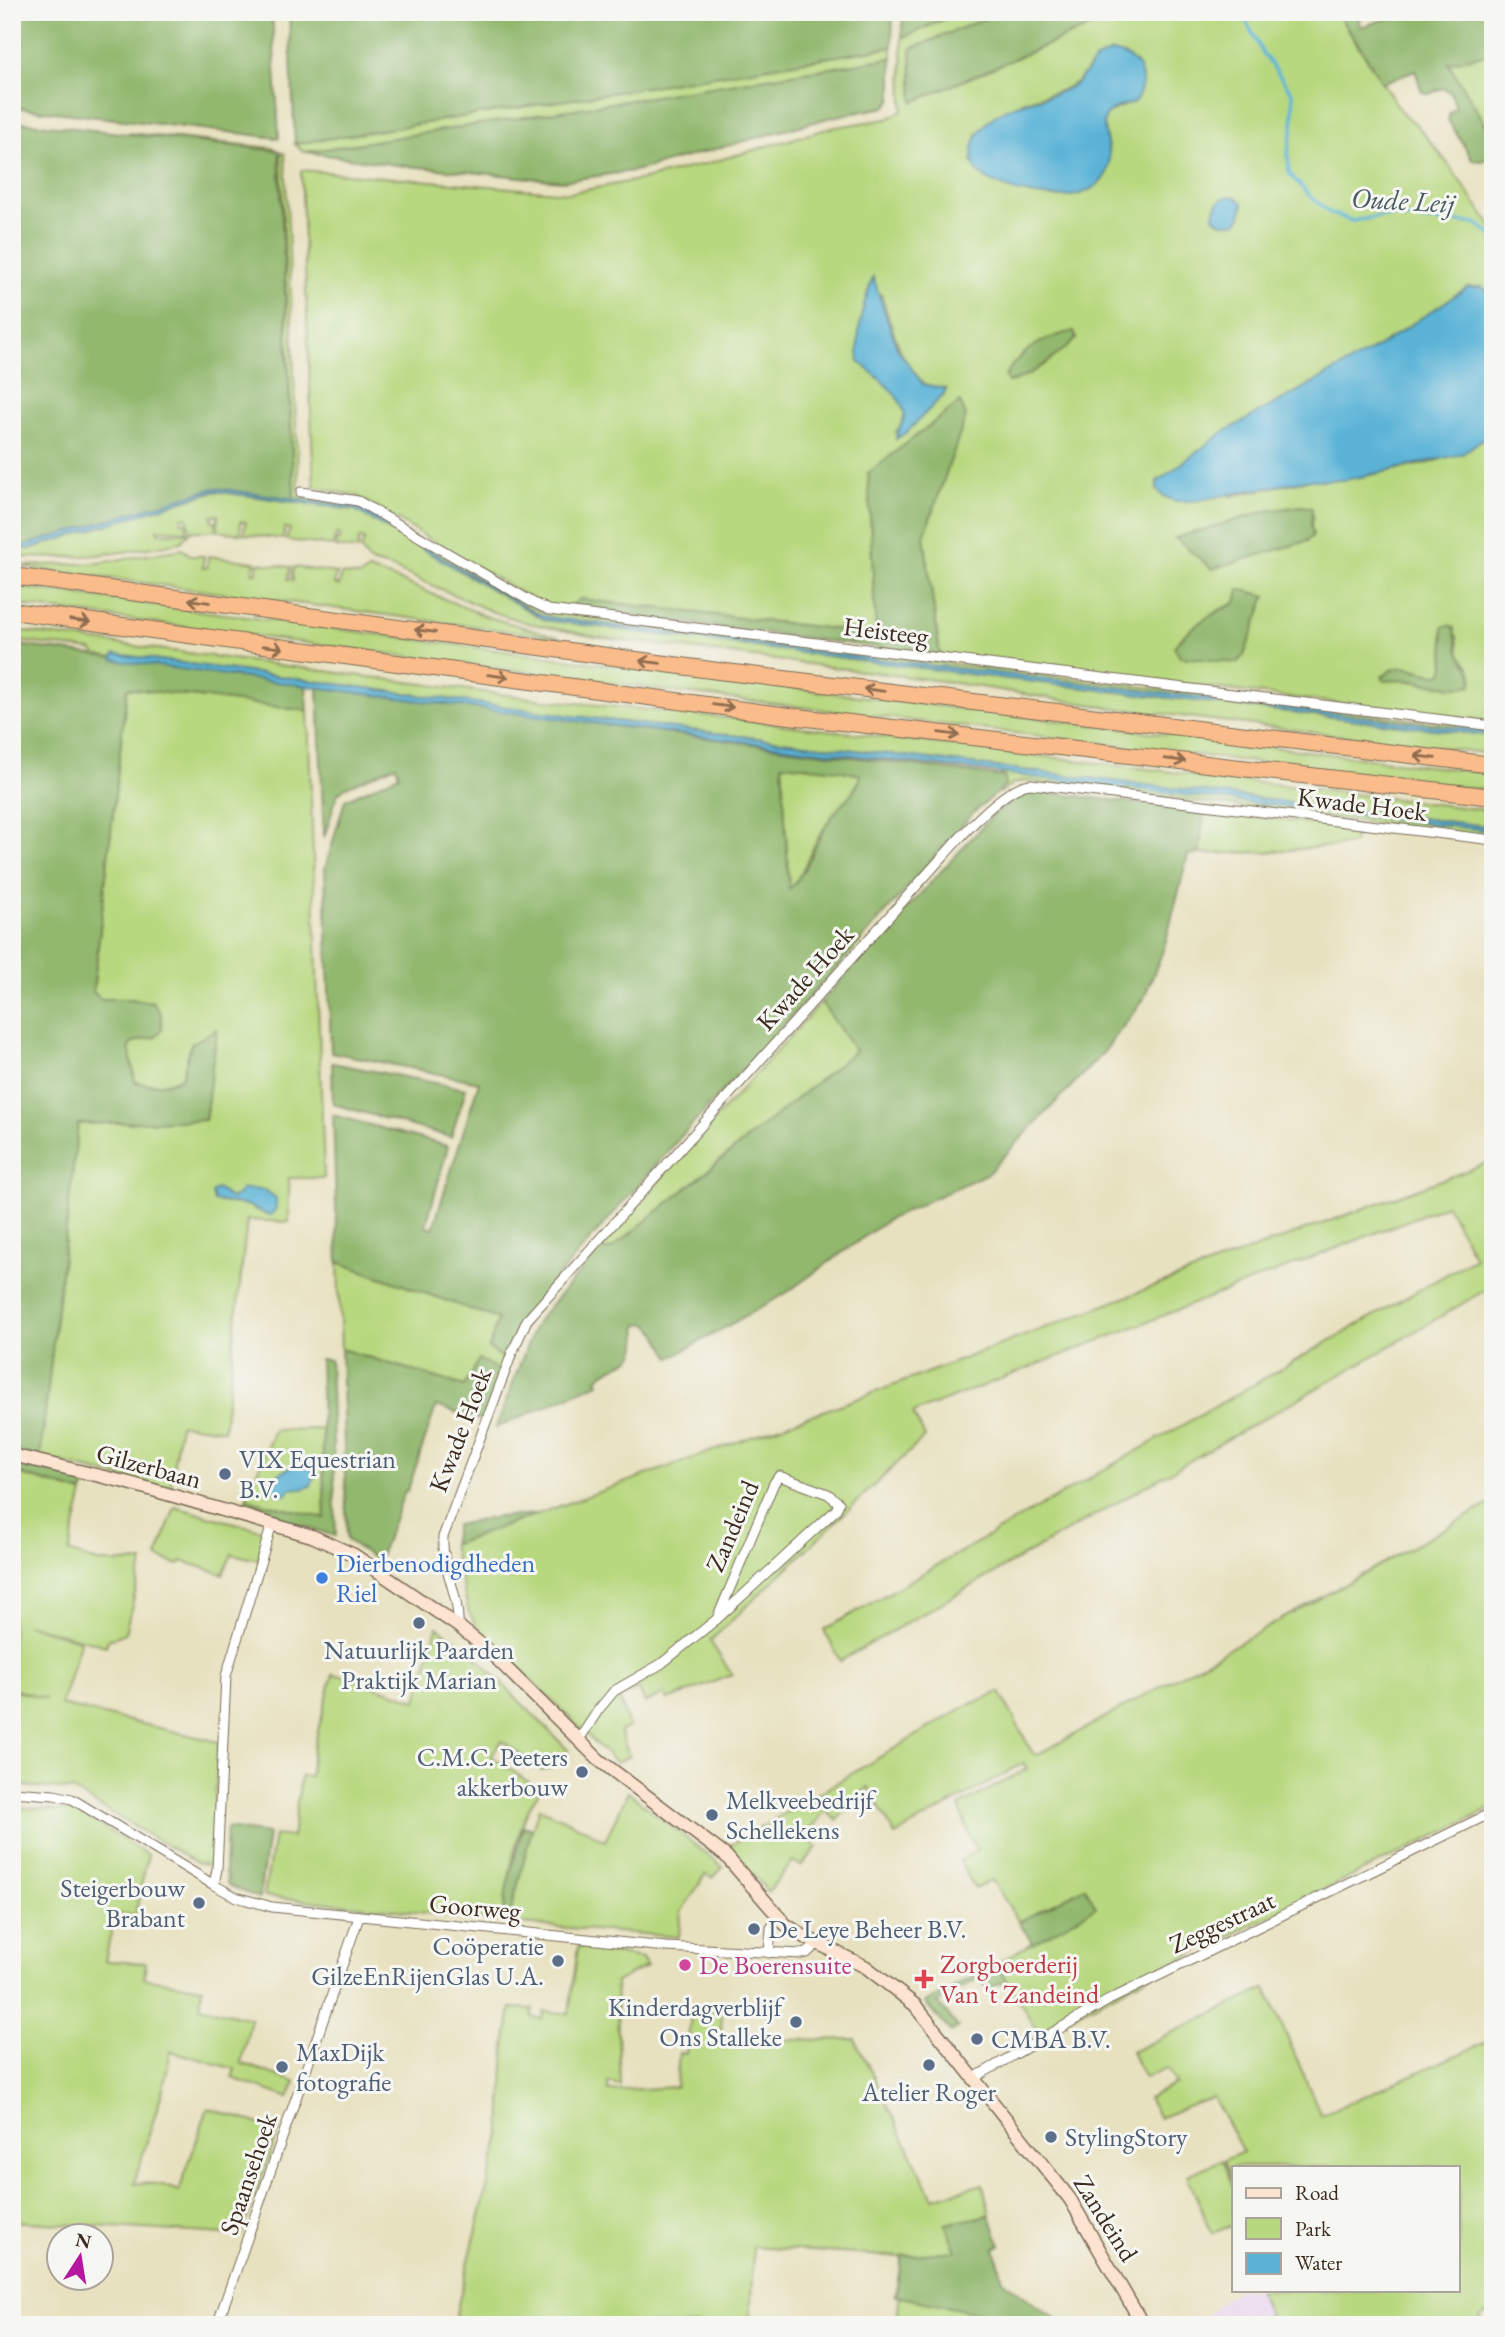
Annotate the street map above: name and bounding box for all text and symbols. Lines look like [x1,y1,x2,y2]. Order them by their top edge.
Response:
water label: Oude Leij [1350,179,1457,221]
one-way arrow [188,595,211,608]
street label: Heisteeg [842,609,931,653]
one-way arrow [68,614,91,627]
one-way arrow [414,625,436,638]
one-way arrow [261,640,283,653]
one-way arrow [639,655,662,668]
one-way arrow [486,670,509,683]
one-way arrow [863,683,886,696]
one-way arrow [711,700,734,713]
one-way arrow [937,728,960,741]
one-way arrow [1414,750,1437,763]
one-way arrow [1163,754,1186,767]
street label: Kwade Hoek [1295,779,1430,829]
street label: Kwade Hoek [749,918,862,1038]
street label: Kwade Hoek [421,1362,499,1497]
street label: Gilzerbaan [93,1436,206,1496]
place label: VIX Equestrian B.V. [239,1442,396,1506]
marker: VIX Equestrian B.V. [217,1466,233,1482]
street label: Zandeind [698,1474,767,1577]
place label: Dierbenodigdheden Riel [336,1546,535,1610]
marker: Dierbenodigdheden Riel [314,1570,330,1586]
marker: Natuurlijk Paarden Praktijk Marian [411,1615,427,1631]
place label: Natuurlijk Paarden Praktijk Marian [324,1633,515,1697]
place label: C.M.C. Peeters akkerbouw [417,1740,568,1804]
marker: C.M.C. Peeters akkerbouw [574,1764,590,1780]
place label: Melkveebedrijf Schellekens [726,1783,877,1847]
marker: Melkveebedrijf Schellekens [704,1807,720,1823]
place label: Steigerbouw Brabant [60,1871,185,1935]
street label: Zeggestraat [1164,1883,1280,1961]
street label: Goorweg [428,1886,523,1928]
marker: Steigerbouw Brabant [191,1895,207,1911]
place label: De Leye Beheer B.V. [768,1912,967,1946]
marker: De Leye Beheer B.V. [746,1921,762,1937]
place label: Coöperatie GilzeEnRijenGlas U.A. [311,1929,544,1993]
place label: Zorgboerderij Van 't Zandeind [940,1947,1100,2011]
place label: De Boerensuite [699,1948,852,1982]
marker: Coöperatie GilzeEnRijenGlas U.A. [550,1953,566,1969]
marker: De Boerensuite [677,1957,693,1973]
marker: Zorgboerderij Van 't Zandeind [914,1969,934,1989]
place label: Kinderdagverblijf Ons Stalleke [608,1990,785,2054]
marker: Kinderdagverblijf Ons Stalleke [788,2014,804,2030]
place label: CMBA B.V. [991,2022,1111,2056]
marker: CMBA B.V. [969,2031,985,2047]
place label: MaxDijk fotografie [296,2035,392,2099]
marker: Atelier Roger [921,2057,937,2073]
marker: MaxDijk fotografie [274,2059,290,2075]
place label: Atelier Roger [861,2075,997,2109]
street label: Spaansehoek [211,2108,285,2239]
place label: StylingStory [1065,2120,1188,2154]
marker: StylingStory [1043,2129,1059,2145]
legend [1232,2166,1460,2292]
street label: Zandeind [1066,2168,1146,2269]
text: Road [1295,2179,1339,2206]
text: Park [1295,2215,1332,2242]
north arrow [46,2222,116,2292]
text: N [73,2227,94,2255]
text: Water [1295,2249,1342,2276]

